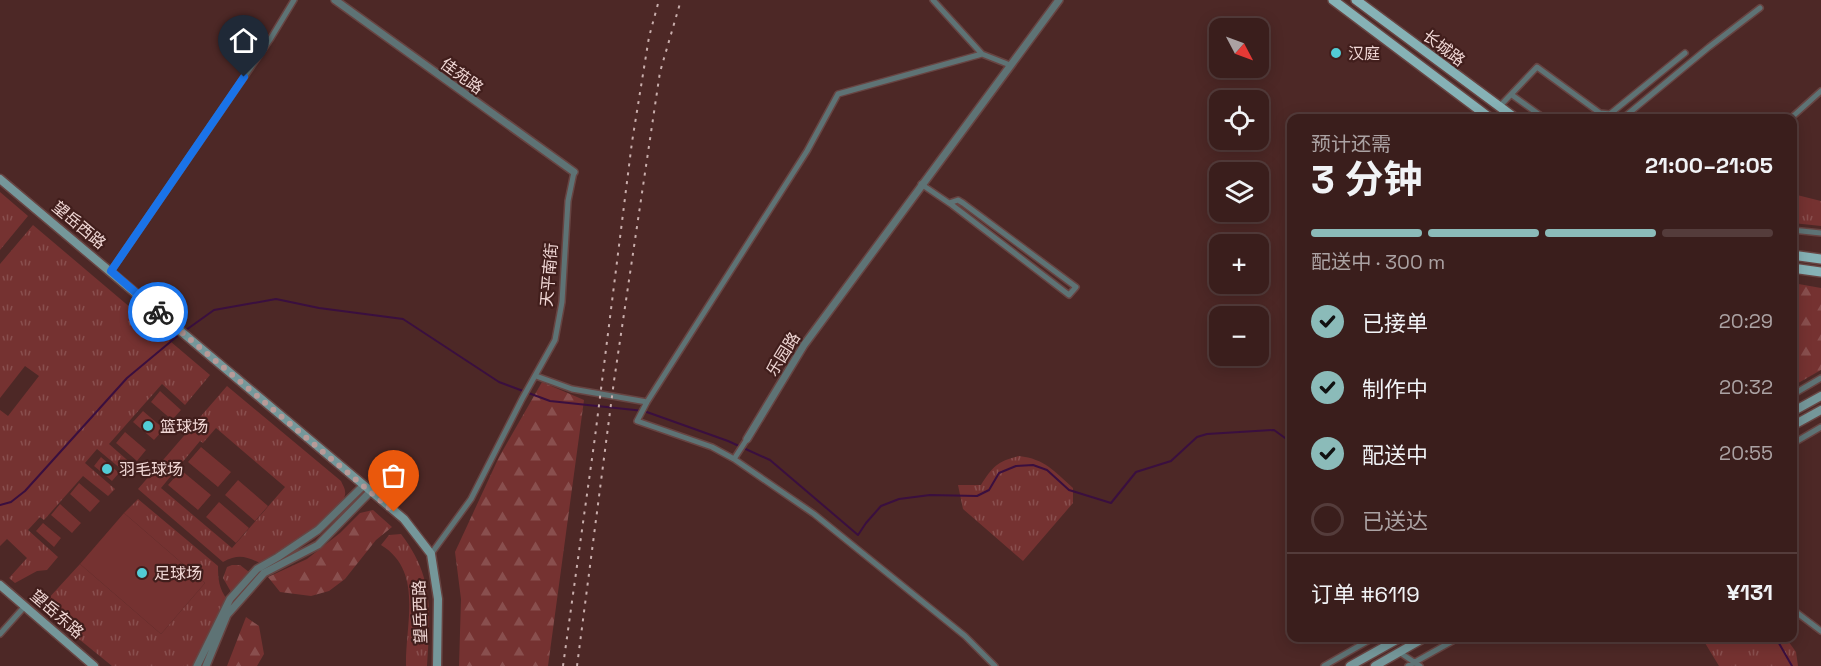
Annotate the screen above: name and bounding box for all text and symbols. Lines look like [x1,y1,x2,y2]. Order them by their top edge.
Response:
pin [218,15,269,77]
north arrow [1209,18,1269,78]
map controls [1209,18,1269,366]
icon: home [227,24,260,57]
street label: 长城路 [1419,25,1469,71]
place label: 汉庭 [1348,43,1380,64]
marker: 汉庭 [1329,46,1343,60]
street label: 佳苑路 [436,53,488,99]
button: locate [1209,90,1269,150]
text: 预计还需 [1311,131,1391,157]
text: 21:00–21:05 [1645,151,1773,179]
text: 3 分钟 [1311,155,1423,204]
button: layers [1209,162,1269,222]
street label: 望岳西路 [48,196,110,254]
button: + [1209,234,1269,294]
street label: 天平南街 [536,242,562,308]
text: 配送中 · 300 m [1311,249,1445,275]
courier [128,282,188,342]
icon: bike [142,296,175,329]
icon: check [1311,305,1344,338]
button: − [1209,306,1269,366]
text: 20:29 [1719,308,1773,334]
text: 已接单 [1362,309,1428,337]
street label: 乐园路 [761,328,805,380]
icon: check [1311,371,1344,404]
text: 20:32 [1719,374,1773,400]
text: 制作中 [1362,375,1428,403]
place label: 篮球场 [160,416,208,437]
marker: 篮球场 [141,419,155,433]
icon: check [1311,437,1344,470]
text: 20:55 [1719,440,1773,466]
text: 配送中 [1362,441,1428,469]
pin [368,450,419,512]
place label: 羽毛球场 [119,459,183,480]
icon: bag [377,459,410,492]
marker: 羽毛球场 [100,462,114,476]
text: 已送达 [1362,507,1428,535]
place label: 足球场 [154,563,202,584]
marker: 足球场 [135,566,149,580]
text: ¥131 [1726,578,1773,606]
street label: 望岳西路 [408,580,432,644]
text: 订单 #6119 [1311,580,1420,608]
street label: 望岳东路 [26,585,88,643]

